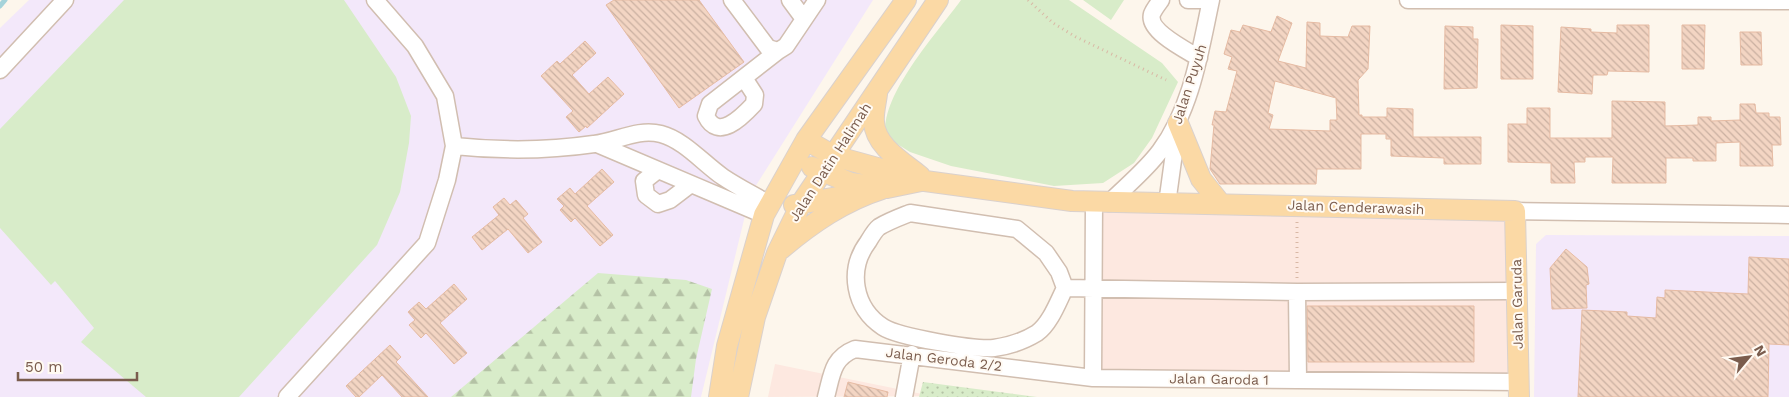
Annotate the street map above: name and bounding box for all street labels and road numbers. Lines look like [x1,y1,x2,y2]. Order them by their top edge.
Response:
street label: Jalan Puyuh [1169,42,1209,126]
street label: Jalan Datin Halimah [786,100,874,224]
street label: Jalan Cenderawasih [1287,197,1425,217]
street label: Jalan Garuda [1508,259,1526,349]
street label: Jalan Geroda 2/2 [885,344,1003,374]
street label: Jalan Garoda 1 [1169,370,1269,388]

